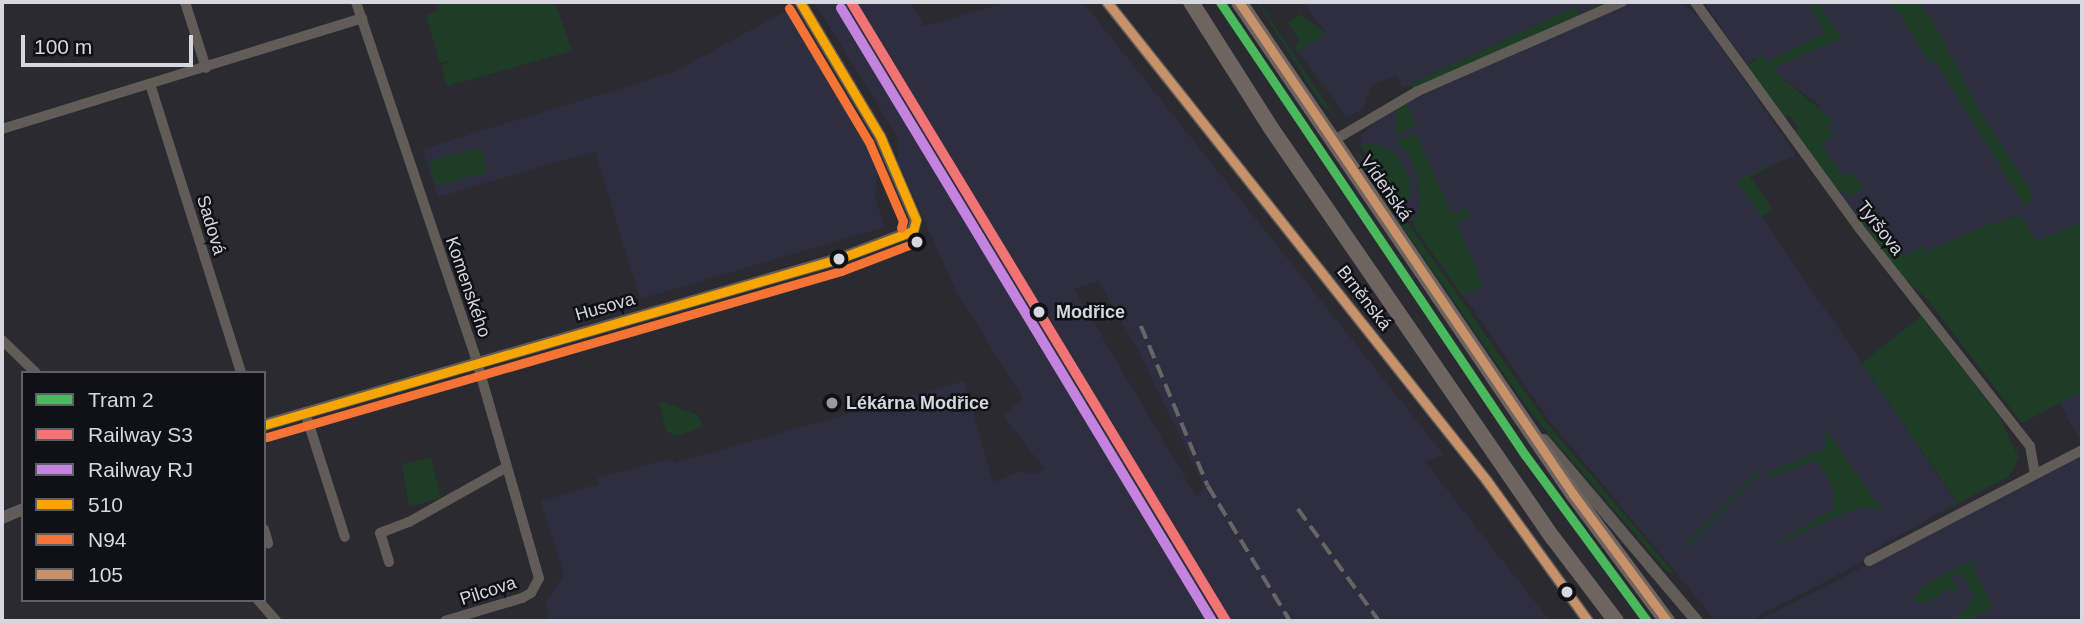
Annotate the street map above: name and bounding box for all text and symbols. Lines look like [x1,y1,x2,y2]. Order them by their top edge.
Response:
scale bar [24,21,196,65]
text: 100 m [34,35,92,58]
street label: Vídeňská [1356,151,1416,225]
street label: Sadová [192,193,230,257]
street label: Tyršova [1852,197,1908,259]
street label: Komenského [441,234,495,340]
unlabelled marker [910,235,924,249]
unlabelled marker [832,252,846,266]
street label: Brněnská [1332,261,1396,335]
street label: Husova [573,288,637,326]
marker: Modřice [1028,301,1050,323]
place label: Modřice [1056,301,1125,323]
legend [21,371,266,602]
text: Tram 2 [88,388,154,411]
place label: Lékárna Modřice [846,392,989,414]
marker: Lékárna Modřice [824,395,840,411]
text: Railway S3 [88,423,193,446]
text: Railway RJ [88,458,193,481]
text: 510 [88,493,123,516]
text: N94 [88,528,127,551]
text: 105 [88,563,123,586]
street label: Pilcova [457,572,519,610]
unlabelled marker [1560,585,1574,599]

